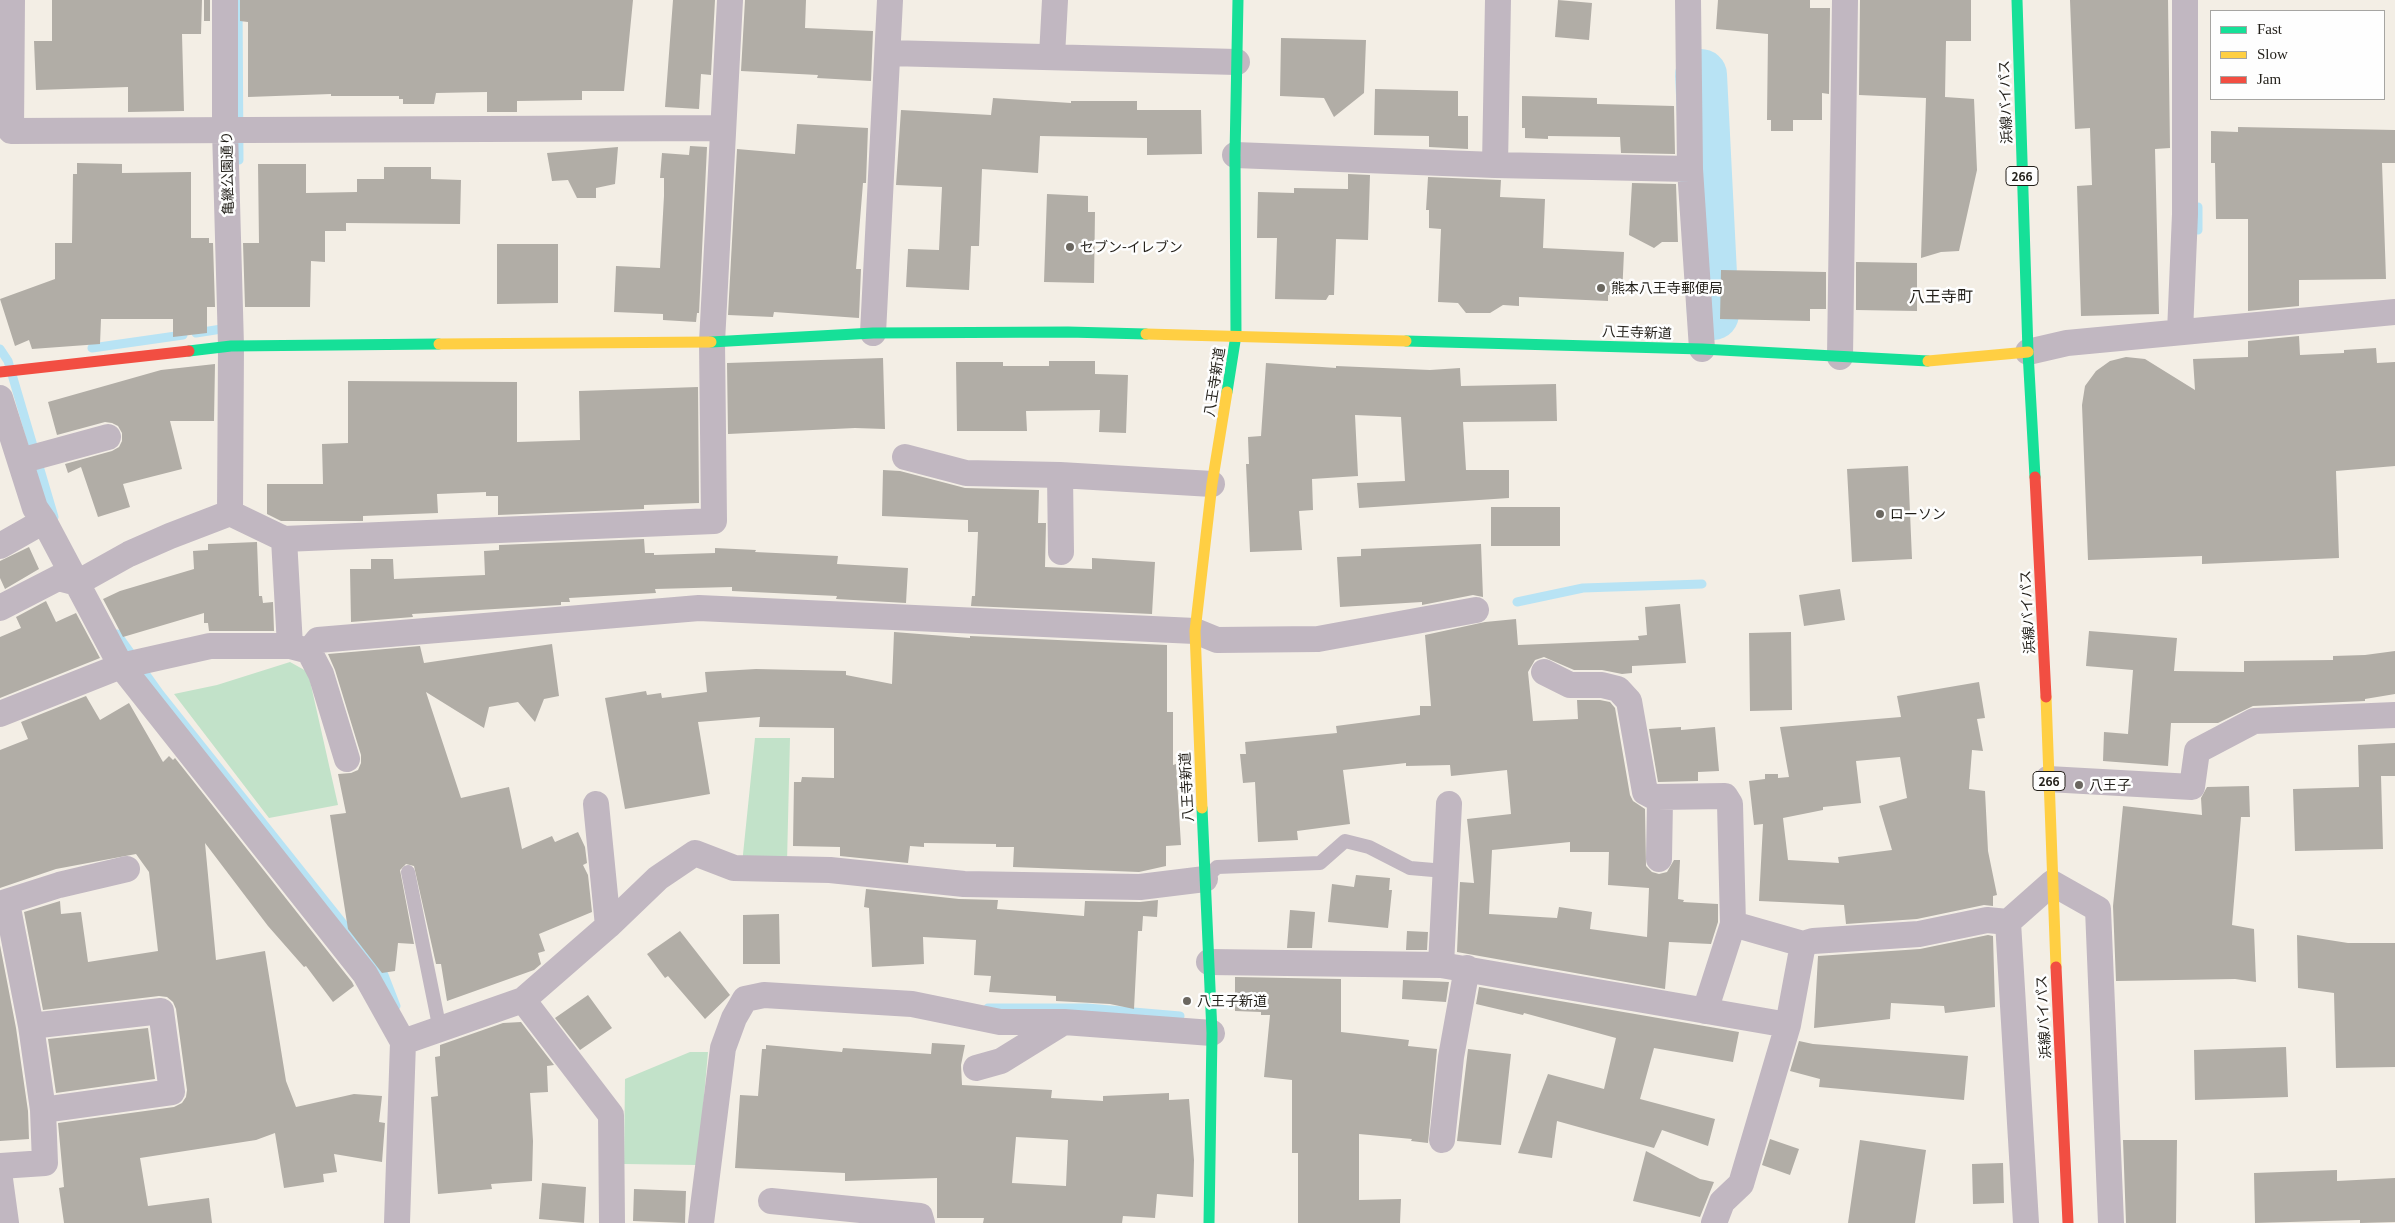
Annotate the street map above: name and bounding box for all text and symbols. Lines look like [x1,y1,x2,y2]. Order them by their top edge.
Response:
legend [2210,10,2385,100]
text: Fast [2257,21,2282,37]
text: Slow [2257,46,2288,62]
street label: 浜線バイパス [1995,60,2015,144]
text: Jam [2257,71,2281,87]
street label: 亀継公園通り [218,131,236,215]
road number: 266 [2006,167,2038,186]
place label: セブン-イレブン [1080,239,1183,255]
marker: セブン-イレブン [1064,241,1076,253]
place label: 熊本八王寺郵便局 [1611,280,1723,296]
marker: 熊本八王寺郵便局 [1595,282,1607,294]
district label: 八王寺町 [1909,286,1973,306]
street label: 八王寺新道 [1602,322,1672,342]
street label: 八王寺新道 [1200,346,1228,418]
place label: ローソン [1890,506,1946,522]
marker: ローソン [1874,508,1886,520]
street label: 浜線バイパス [2016,570,2038,654]
street label: 八王寺新道 [1176,752,1196,822]
road number: 266 [2033,771,2065,790]
place label: 八王子 [2089,777,2131,793]
marker: 八王子 [2073,779,2085,791]
street label: 浜線バイパス [2032,975,2054,1059]
place label: 八王子新道 [1197,993,1267,1009]
marker: 八王子新道 [1181,995,1193,1007]

